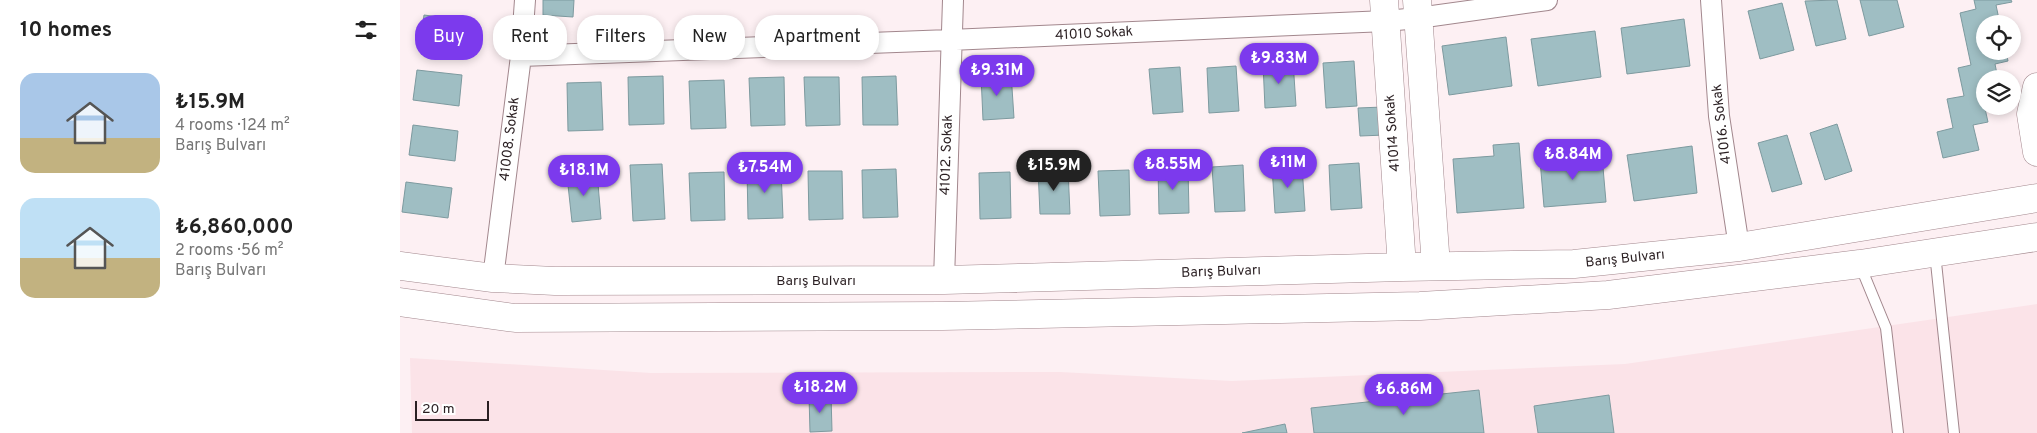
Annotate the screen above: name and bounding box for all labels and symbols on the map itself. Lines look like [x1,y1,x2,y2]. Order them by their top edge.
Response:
street label: 41010 Sokak [1054,23,1134,45]
pin: ₺9.83M [1238,42,1320,85]
pin: ₺9.31M [956,54,1038,97]
street label: 41016. Sokak [1709,83,1735,165]
street label: 41014 Sokak [1382,94,1404,172]
street label: 41008. Sokak [496,96,524,182]
street label: 41012. Sokak [937,114,957,196]
pin: ₺8.84M [1532,138,1614,181]
pin: ₺11M [1258,146,1318,189]
pin: ₺8.55M [1132,148,1214,191]
pin: ₺15.9M [1013,150,1095,192]
pin: ₺7.54M [724,152,806,194]
pin: ₺18.1M [543,154,625,197]
street label: Barış Bulvarı [1584,246,1666,272]
street label: Barış Bulvarı [1181,262,1261,282]
street label: Barış Bulvarı [776,273,856,290]
pin: ₺18.2M [779,372,861,414]
pin: ₺6.86M [1363,374,1445,416]
scale bar [415,398,489,421]

